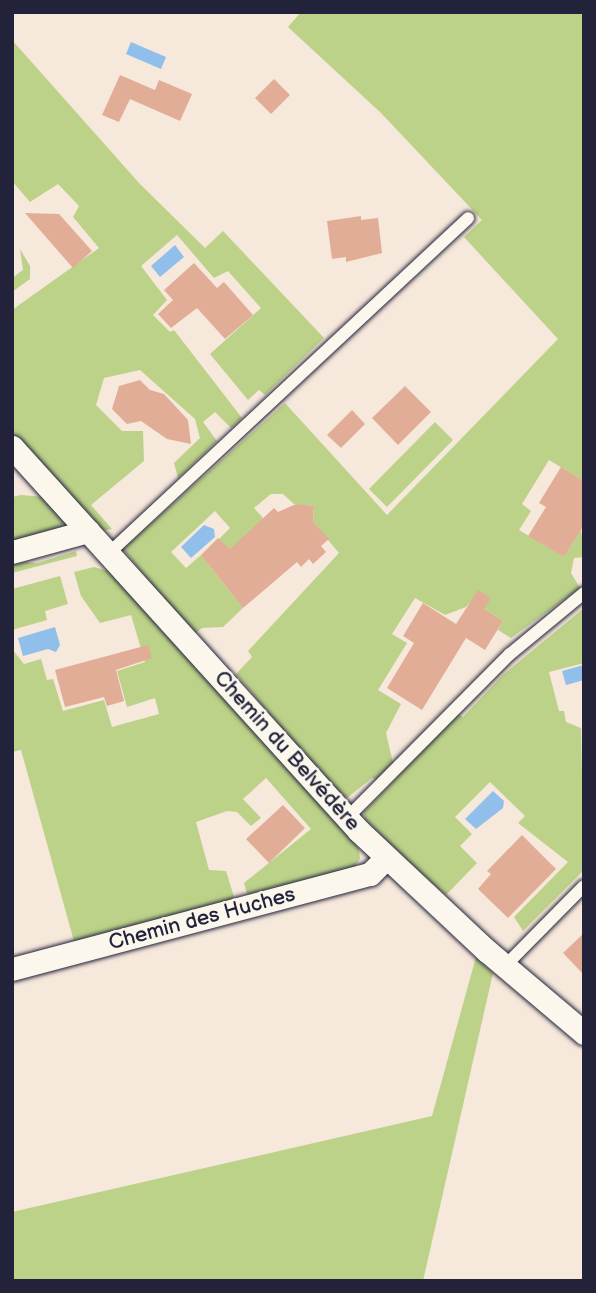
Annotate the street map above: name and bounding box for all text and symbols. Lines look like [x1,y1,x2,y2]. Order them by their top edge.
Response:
street label: Chemin du Belvédère [209,666,365,836]
street label: Chemin des Huches [106,882,298,956]

